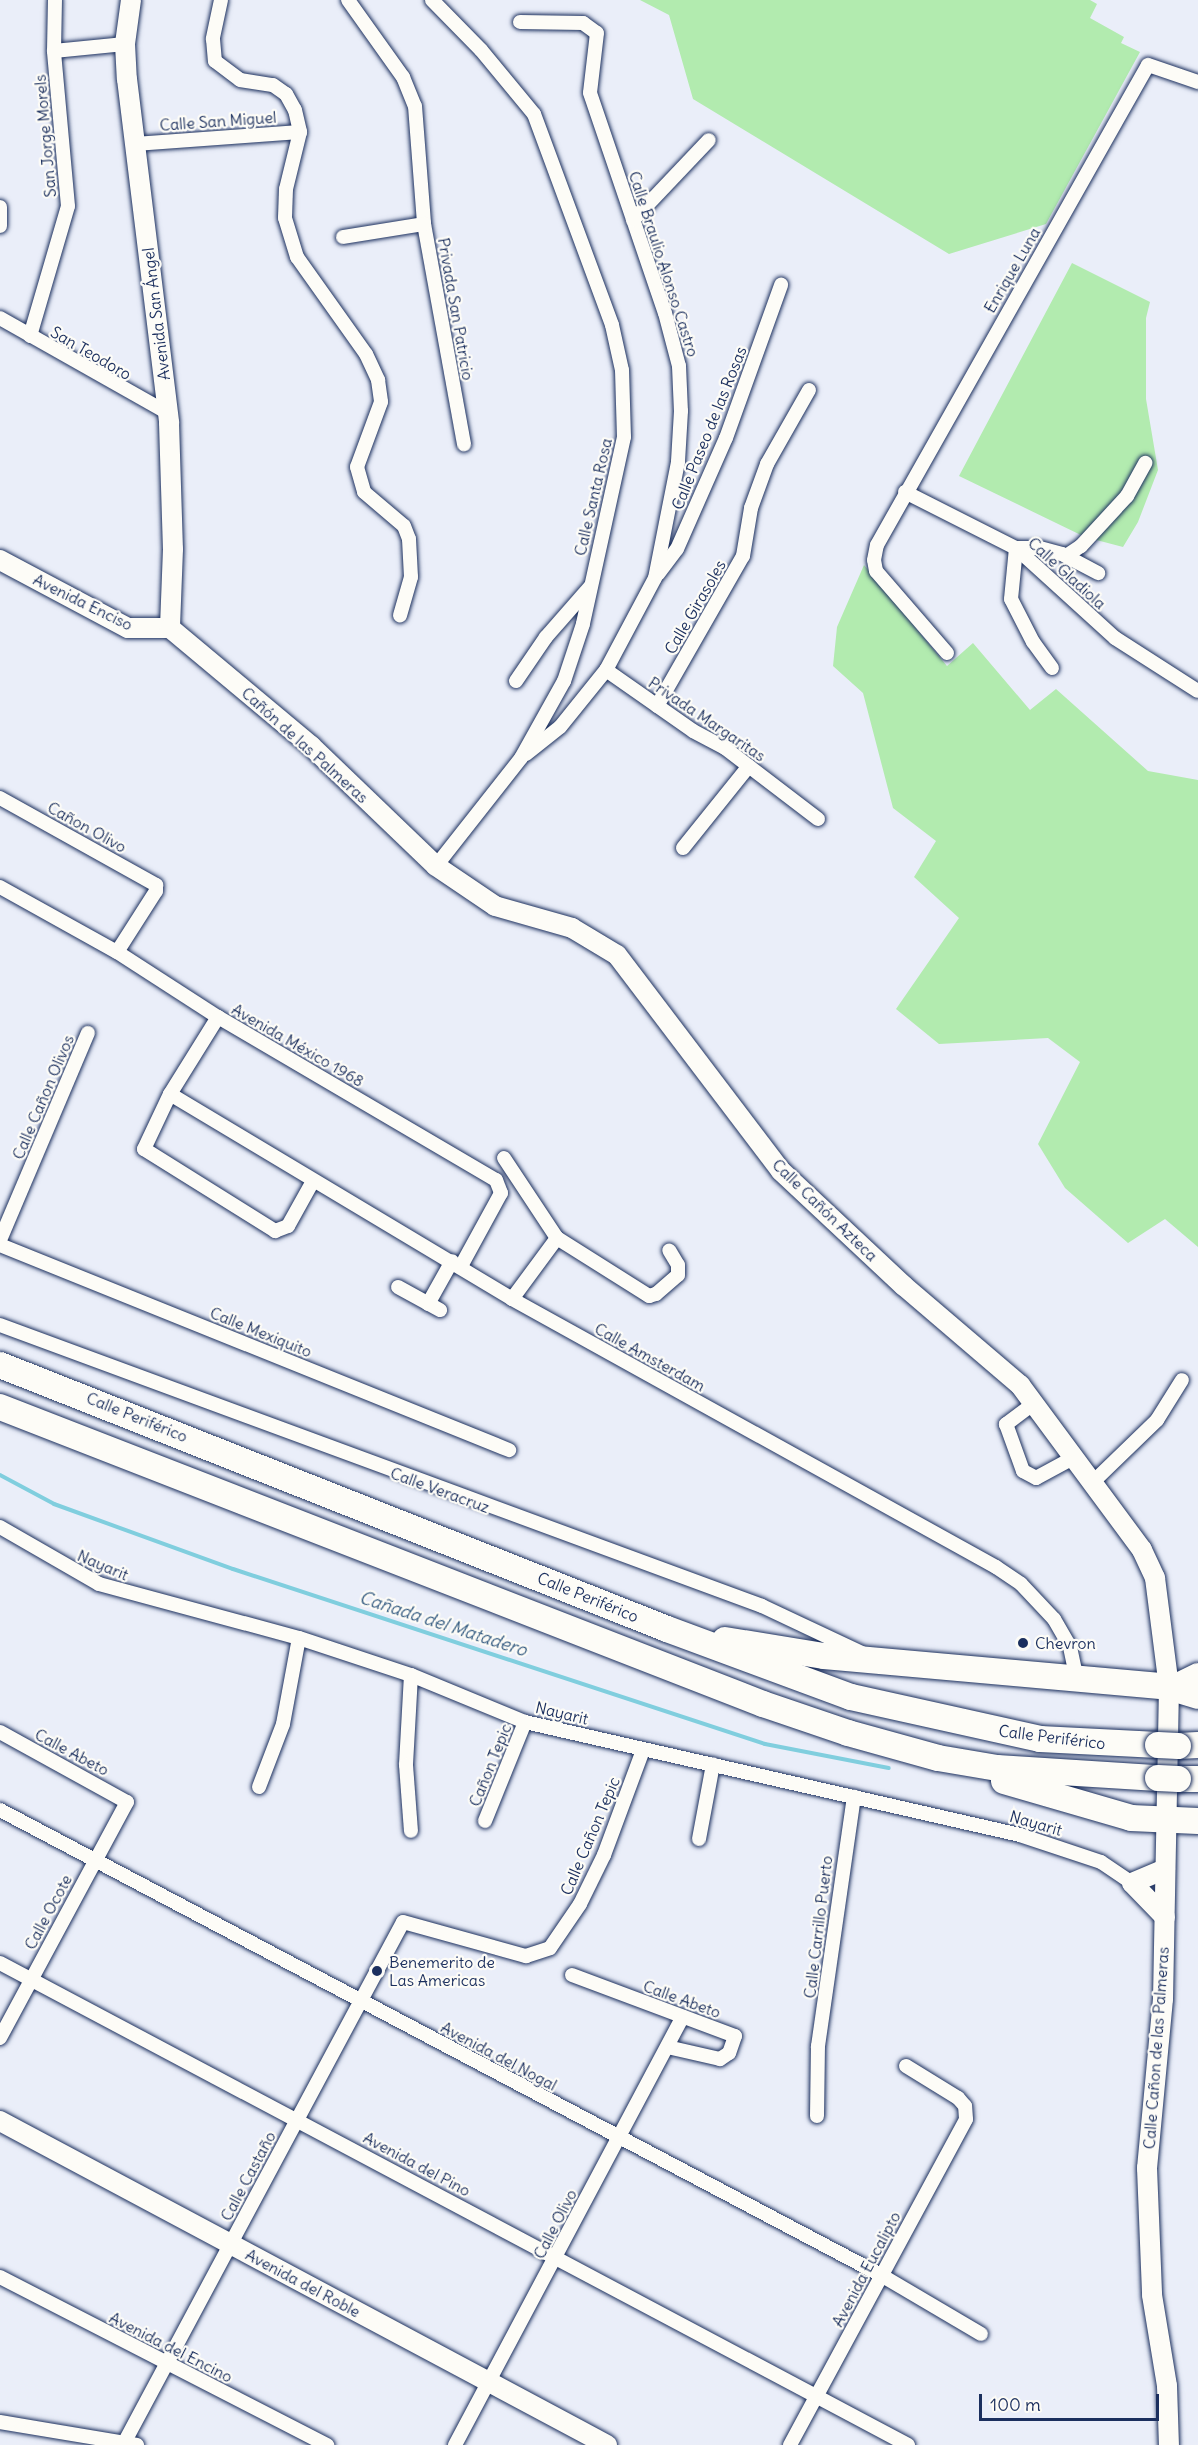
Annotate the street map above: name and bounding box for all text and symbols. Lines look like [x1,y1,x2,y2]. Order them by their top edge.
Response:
street label: San Jorge Morels [30,74,60,198]
street label: Calle San Miguel [159,107,277,135]
street label: Calle Braulio Alonso Castro [625,169,703,359]
street label: Enrique Luna [980,224,1044,316]
street label: Privada San Patricio [434,236,478,382]
street label: Avenida San Ángel [138,247,174,381]
street label: San Teodoro [47,322,135,384]
street label: Calle Paseo de las Rosas [667,344,751,512]
street label: Calle Santa Rosa [570,436,616,558]
street label: Calle Gladiola [1024,533,1110,613]
street label: Calle Girasoles [660,557,730,657]
street label: Avenida Enciso [30,570,136,634]
street label: Privada Margaritas [645,673,769,765]
street label: Cañón de las Palmeras [238,683,372,807]
street label: Cañon Olivo [44,797,130,857]
street label: Avenida México 1968 [228,999,368,1091]
street label: Calle Cañon Olivos [8,1032,78,1162]
street label: Calle Cañón Azteca [768,1155,882,1265]
street label: Calle Mexiquito [207,1303,315,1361]
street label: Calle Amsterdam [591,1319,709,1395]
street label: Calle Periférico [84,1388,190,1446]
street label: Calle Veracruz [388,1463,492,1517]
street label: Nayarit [75,1546,131,1584]
street label: Calle Periférico [535,1568,641,1626]
water label: Cañada del Matadero [357,1587,529,1661]
place label: Chevron [1035,1633,1096,1653]
marker: Chevron [1016,1636,1030,1650]
street label: Nayarit [534,1698,590,1728]
street label: Cañon Tepic [465,1721,515,1809]
street label: Calle Periférico [998,1721,1106,1753]
street label: Calle Abeto [32,1724,112,1780]
street label: Calle Cañon Tepic [556,1774,624,1898]
street label: Nayarit [1008,1806,1064,1840]
street label: Calle Carrillo Puerto [800,1855,836,1999]
street label: Calle Ocote [20,1871,76,1953]
street label: Calle Cañon de las Palmeras [1139,1946,1173,2150]
place label: Benemerito de Las Americas [389,1952,495,1990]
marker: Benemerito de Las Americas [370,1964,384,1978]
street label: Calle Abeto [641,1976,723,2022]
street label: Avenida del Nogal [438,2017,560,2095]
street label: Calle Castaño [216,2128,280,2224]
street label: Avenida del Pino [360,2128,474,2200]
street label: Calle Olivo [529,2186,581,2262]
street label: Avenida Eucalipto [828,2208,904,2330]
street label: Avenida del Roble [242,2245,364,2321]
street label: Avenida del Encino [106,2308,236,2386]
scale bar [982,2382,1162,2420]
text: 100 m [990,2393,1041,2416]

